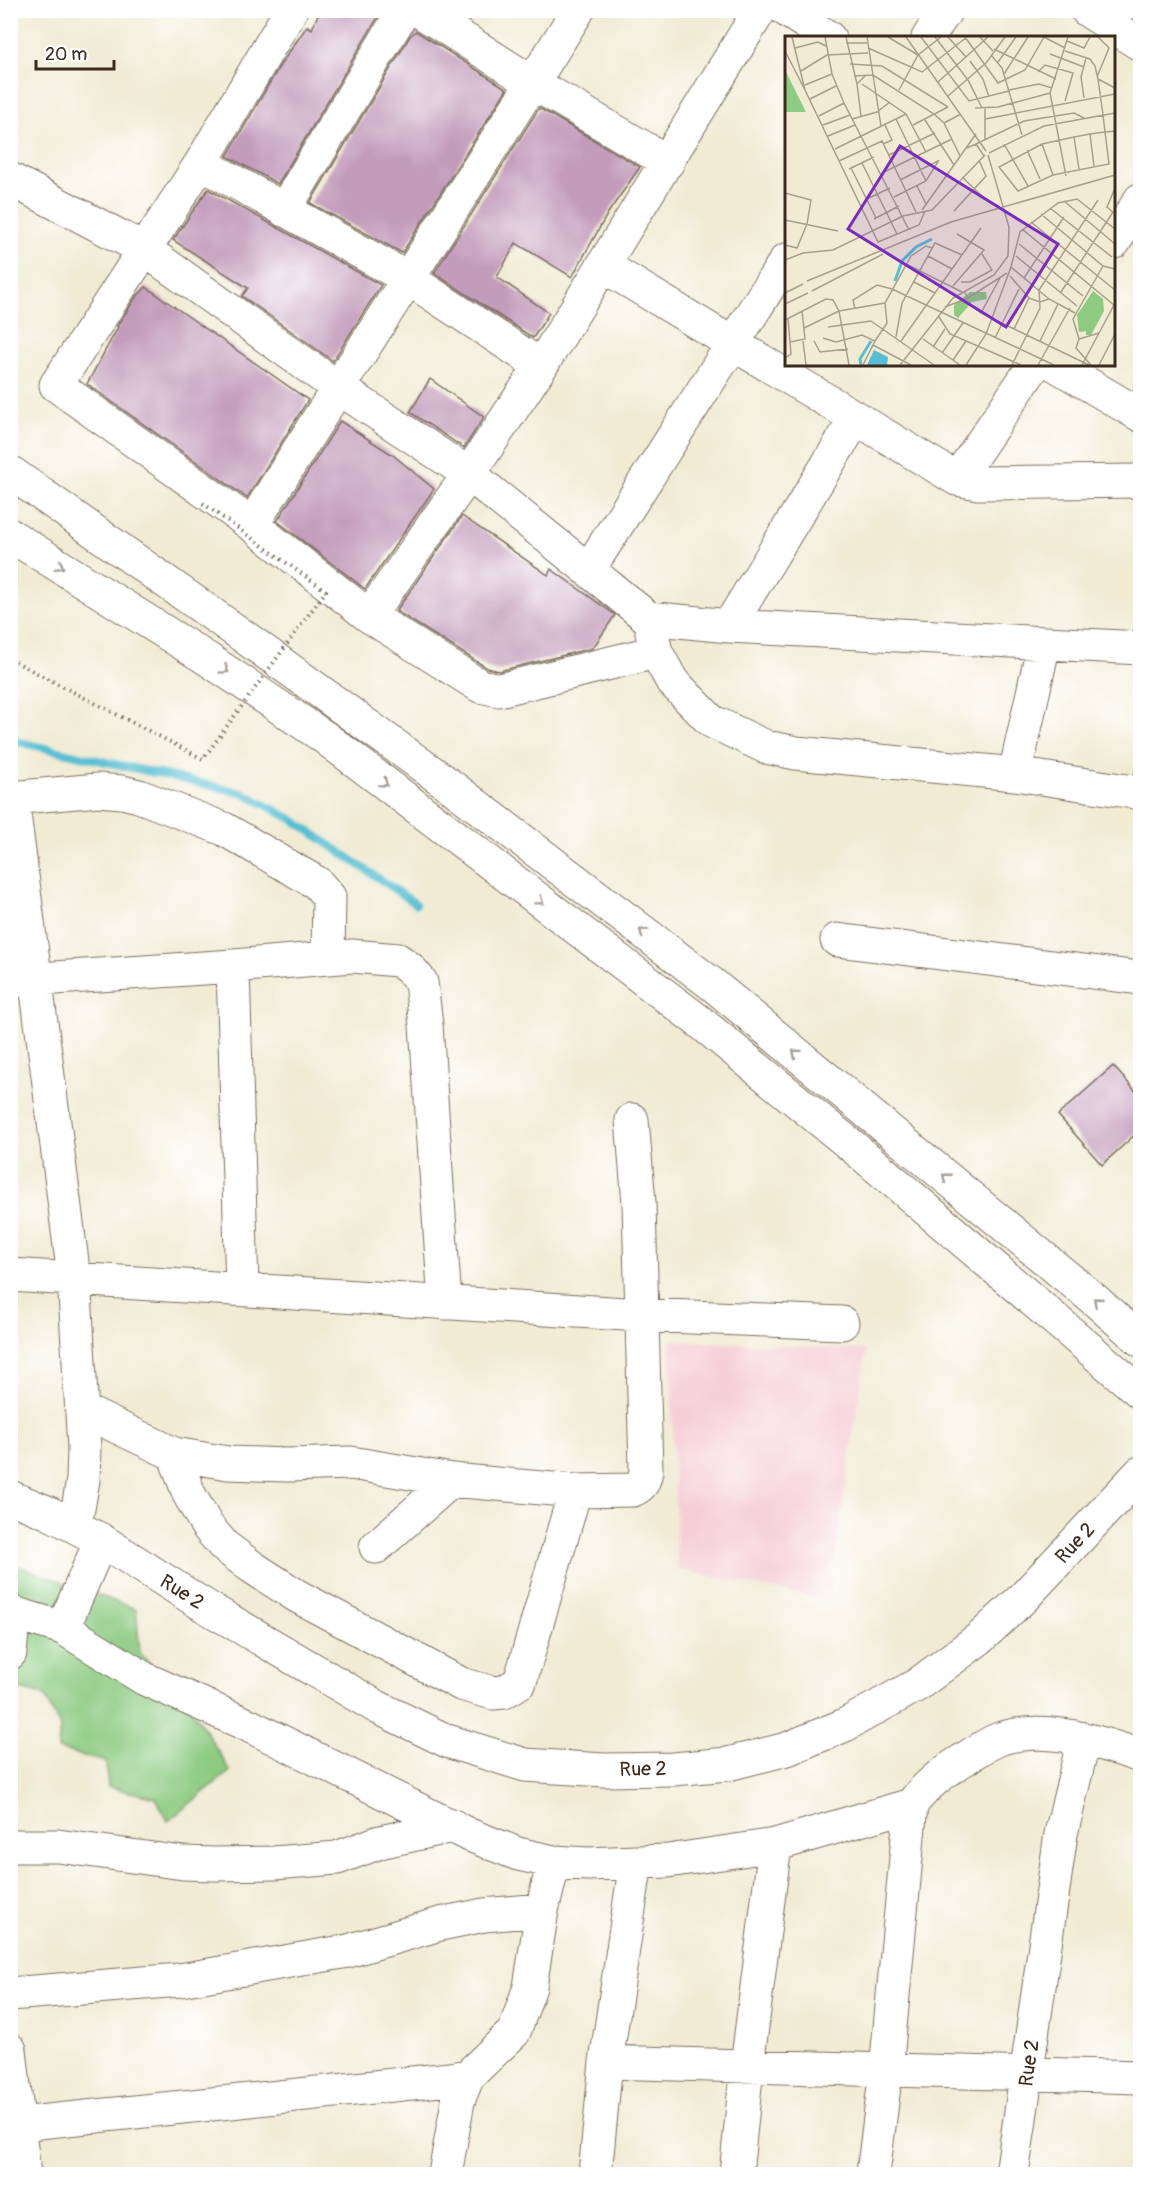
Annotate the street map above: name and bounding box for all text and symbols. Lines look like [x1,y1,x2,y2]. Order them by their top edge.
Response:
scale bar [36,33,114,71]
inset map [785,36,1115,366]
text: 20 m [45,43,87,66]
one-way arrow [54,559,64,571]
one-way arrow [219,663,229,675]
one-way arrow [378,775,389,786]
one-way arrow [533,893,544,904]
one-way arrow [639,928,650,939]
one-way arrow [792,1049,803,1060]
one-way arrow [942,1174,953,1185]
one-way arrow [1093,1298,1104,1309]
street label: Rue 2 [1050,1517,1100,1569]
street label: Rue 2 [155,1569,209,1615]
street label: Rue 2 [619,1756,667,1782]
street label: Rue 2 [1013,2038,1045,2088]

